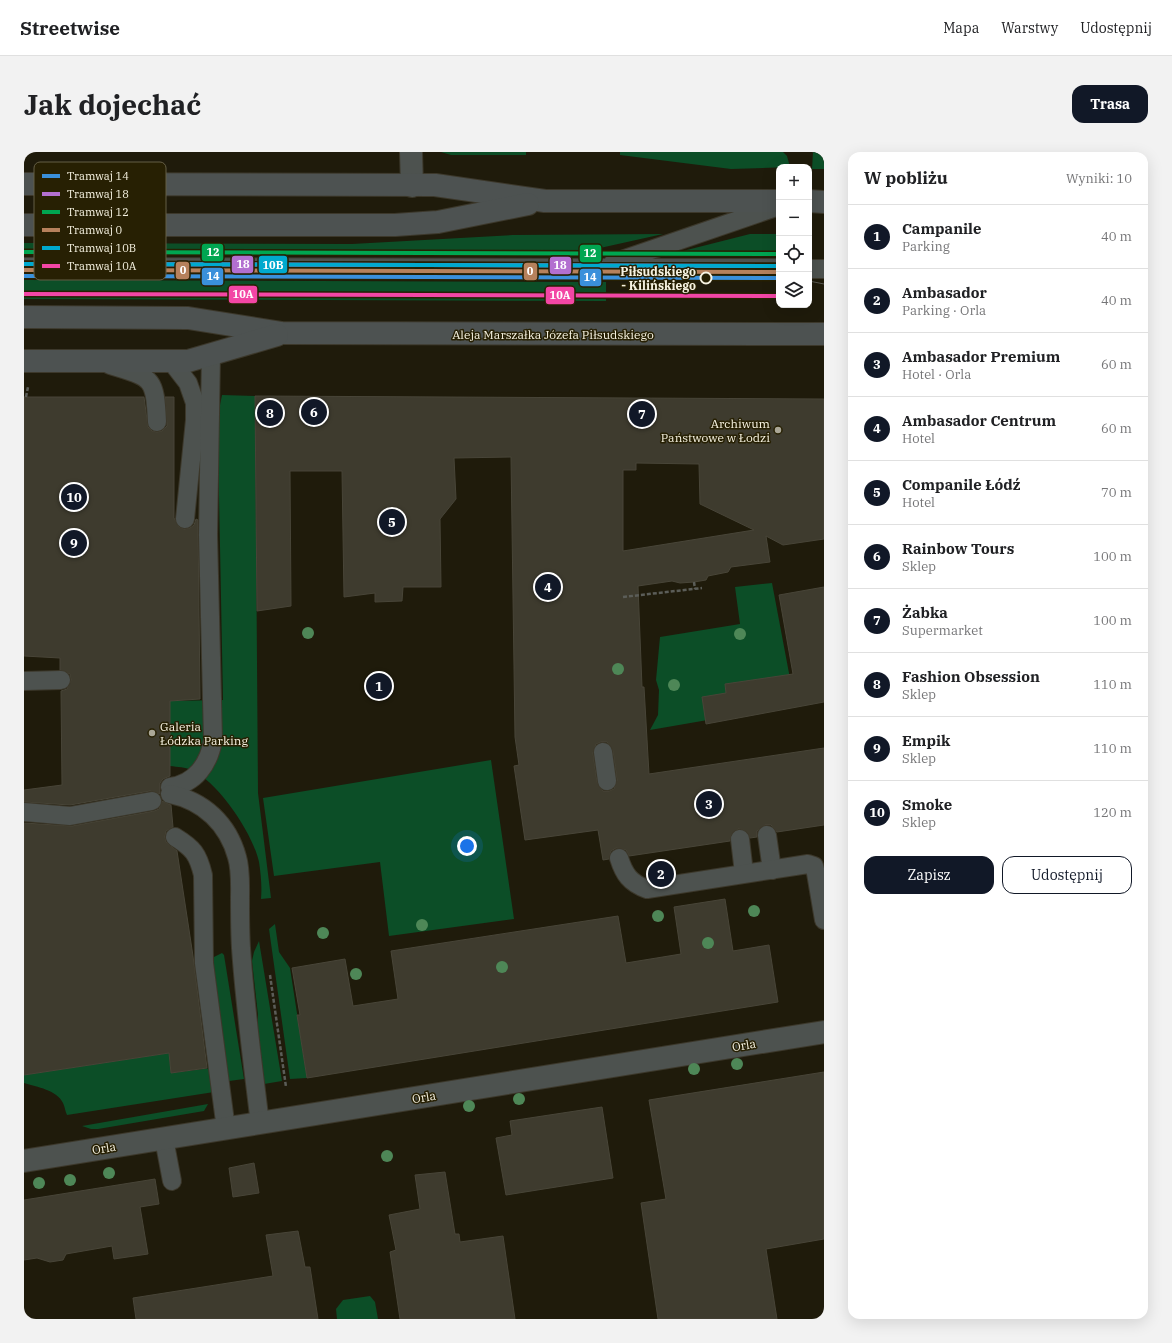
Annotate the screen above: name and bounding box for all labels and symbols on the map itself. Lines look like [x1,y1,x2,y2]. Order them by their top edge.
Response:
legend [34,162,166,280]
text: Tramwaj 14 [67,169,129,183]
text: Tramwaj 18 [67,187,129,201]
text: Tramwaj 12 [67,205,129,219]
text: Tramwaj 0 [67,223,123,237]
text: Tramwaj 10B [67,241,136,255]
line badge: 12 [201,243,224,262]
line badge: 12 [579,244,602,263]
text: 12 [206,245,220,259]
text: 12 [583,246,597,260]
line badge: 18 [231,255,254,274]
line badge: 10B [258,255,288,274]
line badge: 18 [549,256,572,275]
text: 18 [236,257,250,271]
text: 10B [263,258,284,272]
text: 18 [553,258,567,272]
text: Tramwaj 10A [67,259,137,273]
line badge: 0 [175,261,190,280]
line badge: 0 [523,262,538,281]
text: 0 [180,263,187,277]
text: 0 [527,264,534,278]
place label: Piłsudskiego - Kilińskiego [620,264,696,293]
line badge: 14 [201,267,224,286]
line badge: 14 [579,268,602,287]
text: 14 [206,269,220,283]
text: 14 [583,270,597,284]
marker: Piłsudskiego - Kilińskiego [699,271,713,285]
line badge: 10A [228,285,258,304]
line badge: 10A [545,286,575,305]
text: 10A [233,287,254,301]
text: 10A [550,288,571,302]
street label: Aleja Marszałka Józefa Piłsudskiego [452,327,654,342]
pin: 6 [301,397,327,427]
pin: 8 [257,398,283,428]
pin: 7 [629,399,655,429]
place label: Archiwum Państwowe w Łodzi [661,416,771,445]
marker: Archiwum Państwowe w Łodzi [773,425,783,435]
pin: 10 [61,482,87,512]
pin: 5 [379,507,405,537]
pin: 9 [61,528,87,558]
pin: 4 [535,572,561,602]
pin: 1 [366,671,392,701]
place label: Galeria Łódzka Parking [160,719,248,748]
marker: Galeria Łódzka Parking [147,728,157,738]
pin: 3 [696,789,722,819]
your location [457,836,477,856]
pin: 2 [648,859,674,889]
street label: Orla [731,1036,757,1054]
street label: Orla [411,1088,437,1106]
street label: Orla [91,1139,117,1157]

